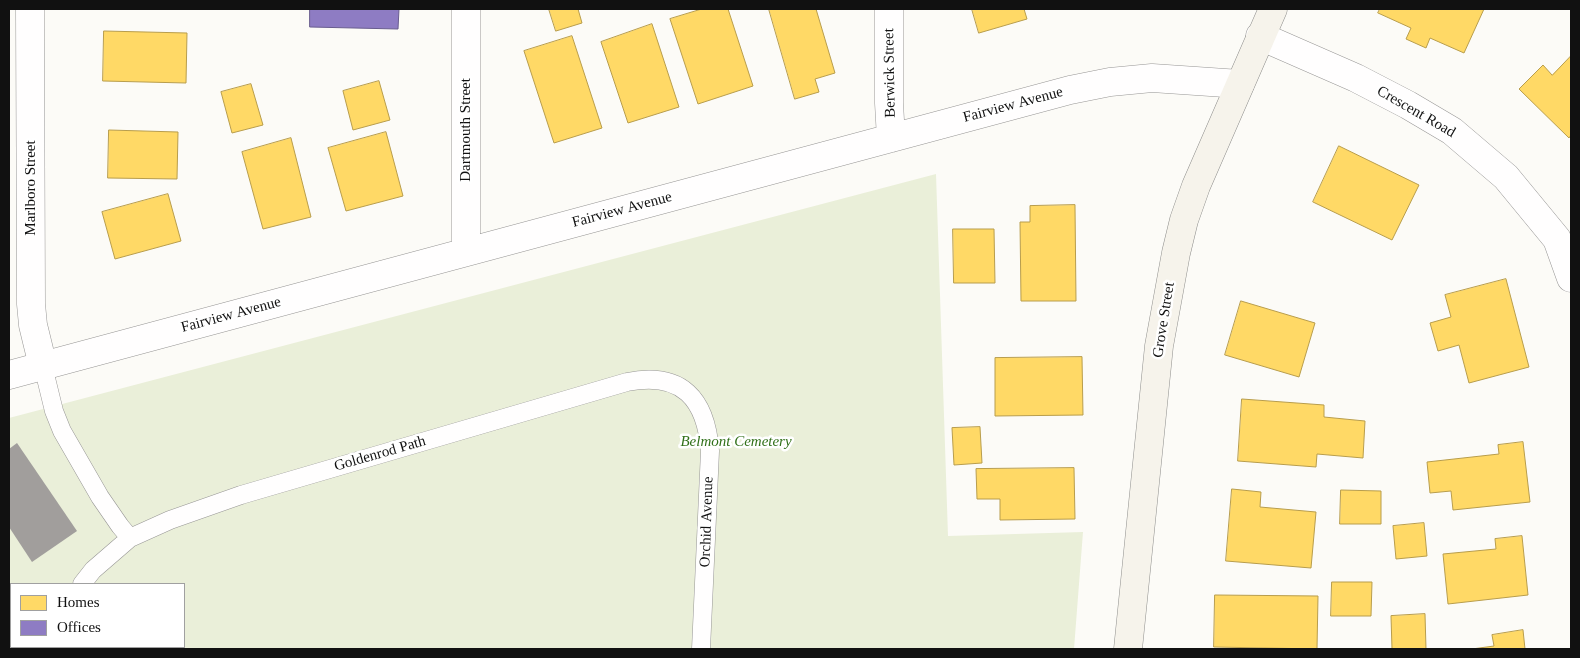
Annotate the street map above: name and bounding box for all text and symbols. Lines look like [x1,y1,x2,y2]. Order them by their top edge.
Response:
street label: Berwick Street [880,28,900,118]
street label: Dartmouth Street [457,78,475,182]
street label: Crescent Road [1373,82,1459,142]
street label: Fairview Avenue [961,83,1065,127]
street label: Marlboro Street [22,140,40,236]
street label: Fairview Avenue [570,188,674,232]
street label: Grove Street [1149,281,1179,359]
street label: Fairview Avenue [179,293,283,337]
street label: Goldenrod Path [332,432,428,476]
park label: Belmont Cemetery [680,433,792,451]
street label: Orchid Avenue [696,476,718,568]
legend [10,583,185,648]
text: Homes [57,594,100,610]
text: Offices [57,619,101,635]

